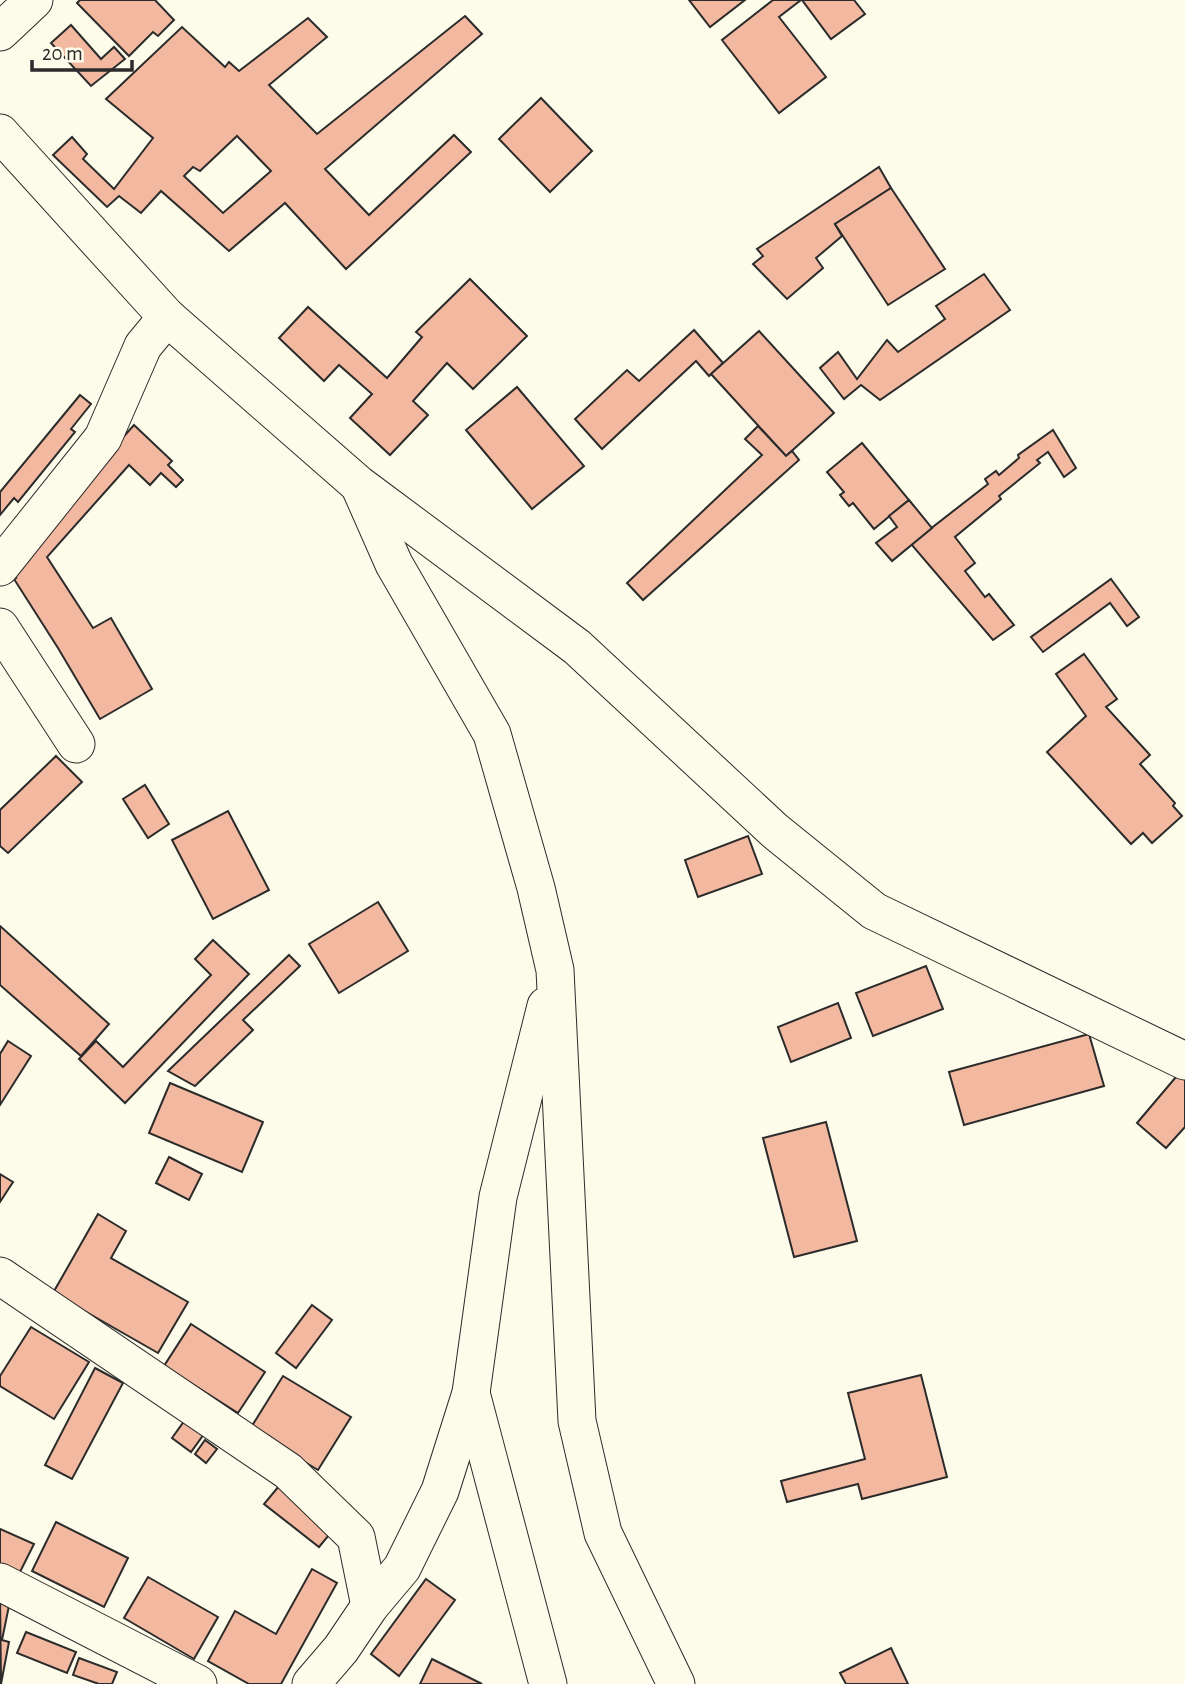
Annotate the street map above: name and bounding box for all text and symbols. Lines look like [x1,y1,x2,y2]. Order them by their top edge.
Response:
scale bar [32,28,131,72]
text: 20 m [42,43,83,64]

